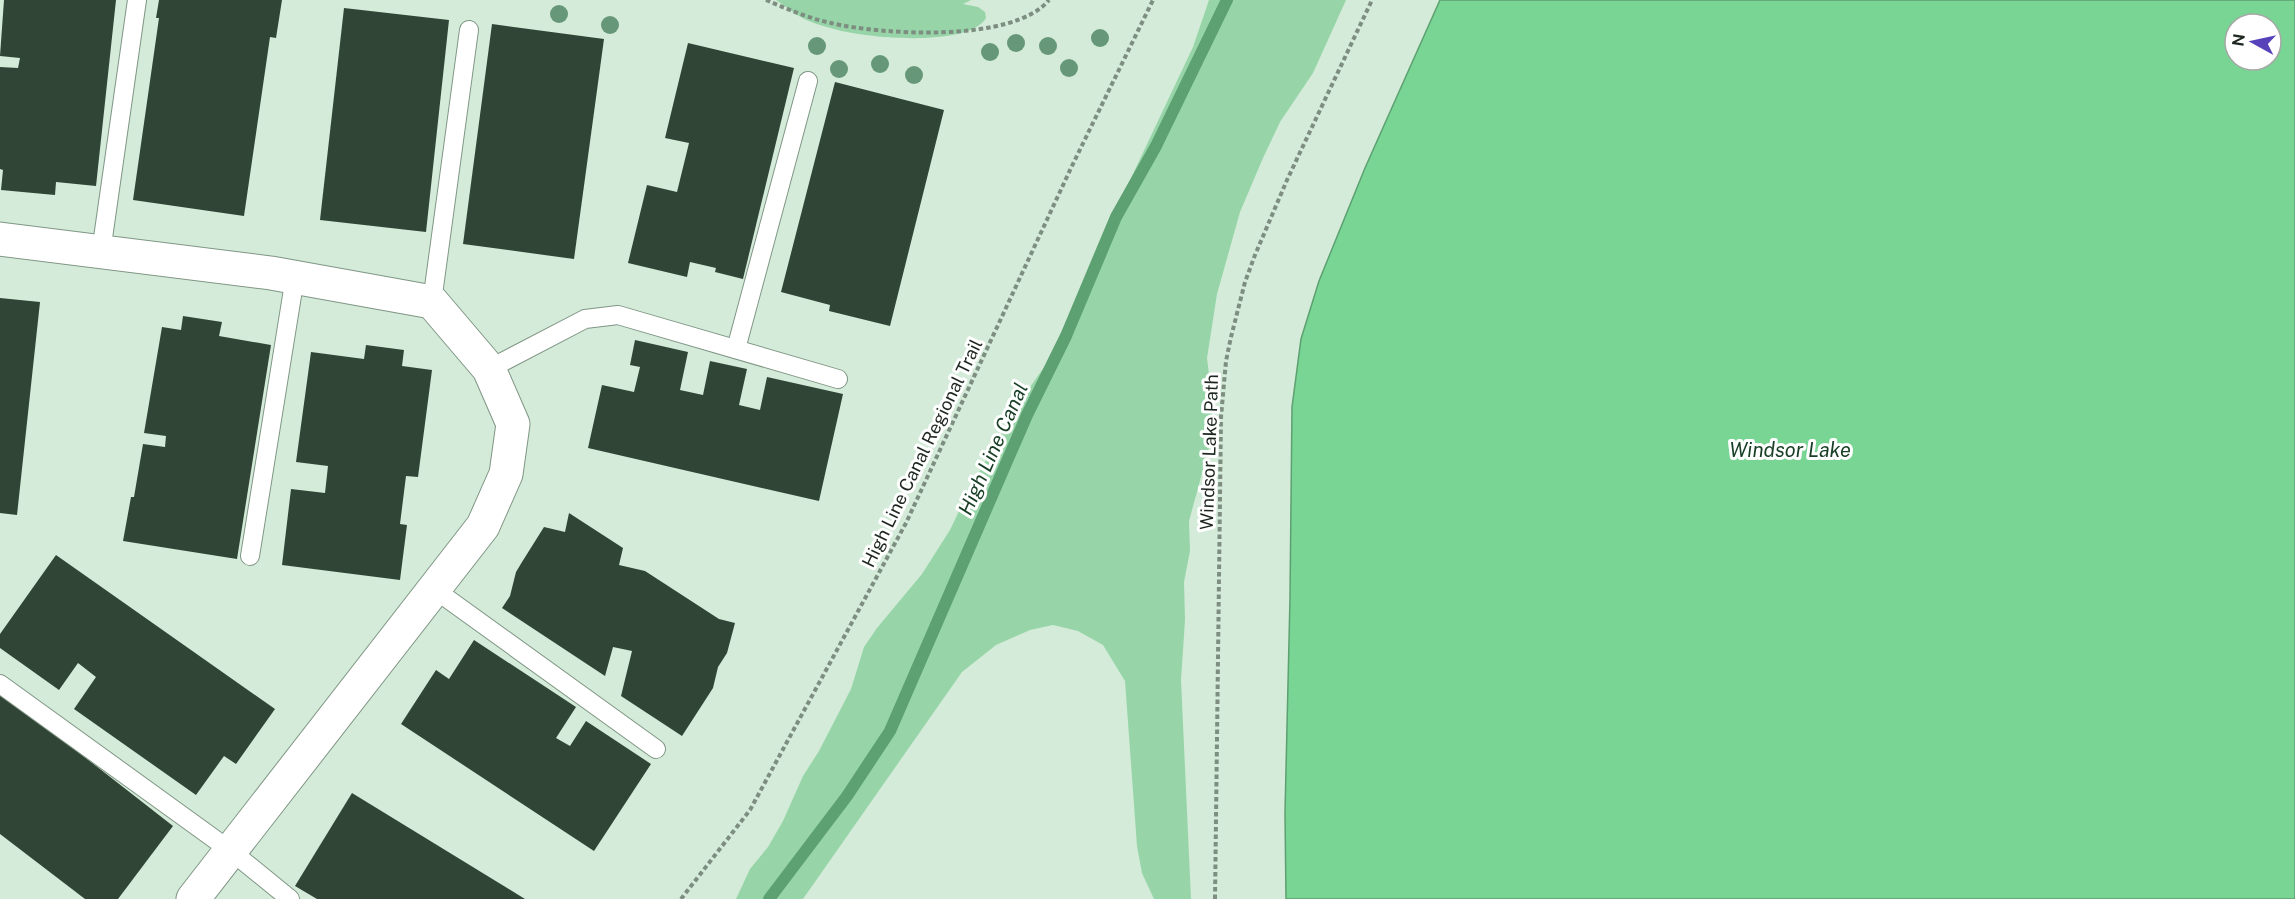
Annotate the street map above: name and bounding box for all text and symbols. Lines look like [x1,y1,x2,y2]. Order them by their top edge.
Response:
north arrow [2223,12,2283,72]
text: N [2228,32,2249,48]
street label: High Line Canal Regional Trail [858,336,986,570]
street label: Windsor Lake Path [1196,374,1222,530]
water label: High Line Canal [953,379,1033,519]
water label: Windsor Lake [1729,438,1851,462]

